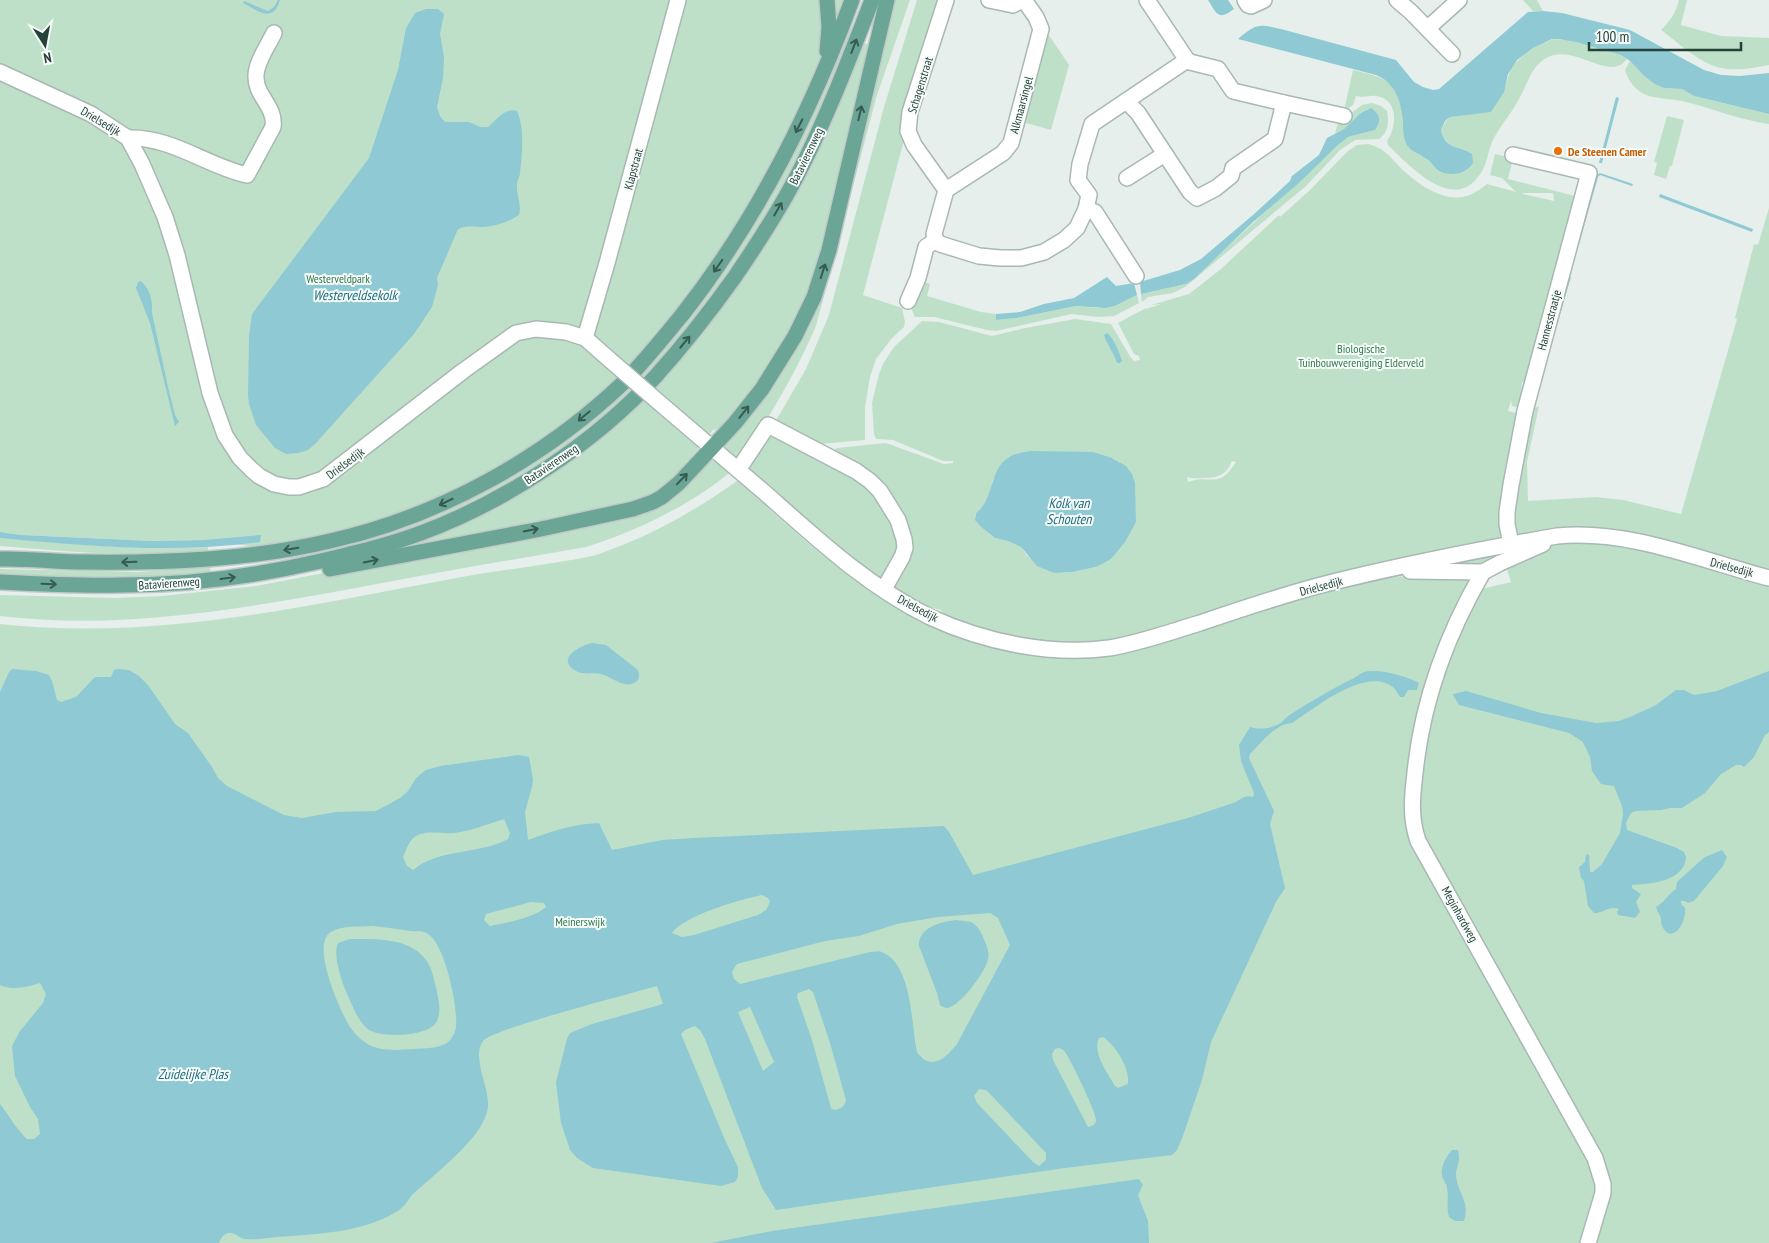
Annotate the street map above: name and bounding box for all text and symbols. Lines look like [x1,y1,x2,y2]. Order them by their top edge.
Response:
north arrow [20,20,70,70]
scale bar [1589,20,1742,52]
text: 100 m [1596,27,1629,46]
one-way arrow [850,39,859,54]
text: N [42,48,53,67]
street label: Schagenstraat [904,54,936,115]
street label: Alkmaarsingel [1006,75,1036,135]
street label: Drielsedijk [78,103,124,139]
one-way arrow [856,106,865,122]
one-way arrow [794,118,804,133]
street label: Batavierenweg [786,125,826,187]
place label: De Steenen Camer [1568,144,1647,159]
marker: De Steenen Camer [1552,145,1564,157]
street label: Klapstraat [620,146,646,191]
one-way arrow [774,203,784,217]
one-way arrow [713,259,723,273]
one-way arrow [818,264,828,280]
park label: Westerveldpark [306,271,370,286]
water label: Westerveldsekolk [313,286,398,304]
street label: Hannesstraatje [1534,288,1564,352]
one-way arrow [679,336,690,349]
park label: Biologische Tuinbouwvereniging Elderveld [1298,341,1424,370]
one-way arrow [738,406,749,419]
one-way arrow [577,411,590,422]
street label: Batavierenweg [521,441,581,487]
street label: Drielsedijk [323,444,367,482]
one-way arrow [676,473,688,486]
water label: Kolk van Schouten [1047,494,1092,528]
one-way arrow [439,497,454,507]
one-way arrow [522,525,538,535]
one-way arrow [283,544,299,554]
street label: Drielsedijk [1709,554,1756,580]
one-way arrow [363,556,379,565]
one-way arrow [121,557,138,567]
one-way arrow [220,572,236,582]
street label: Batavierenweg [138,573,200,593]
street label: Drielsedijk [1298,573,1345,599]
one-way arrow [40,579,56,589]
street label: Drielsedijk [895,591,941,625]
street label: Meginhardweg [1439,884,1481,944]
park label: Meinerswijk [555,914,605,929]
water label: Zuidelijke Plas [158,1065,229,1083]

